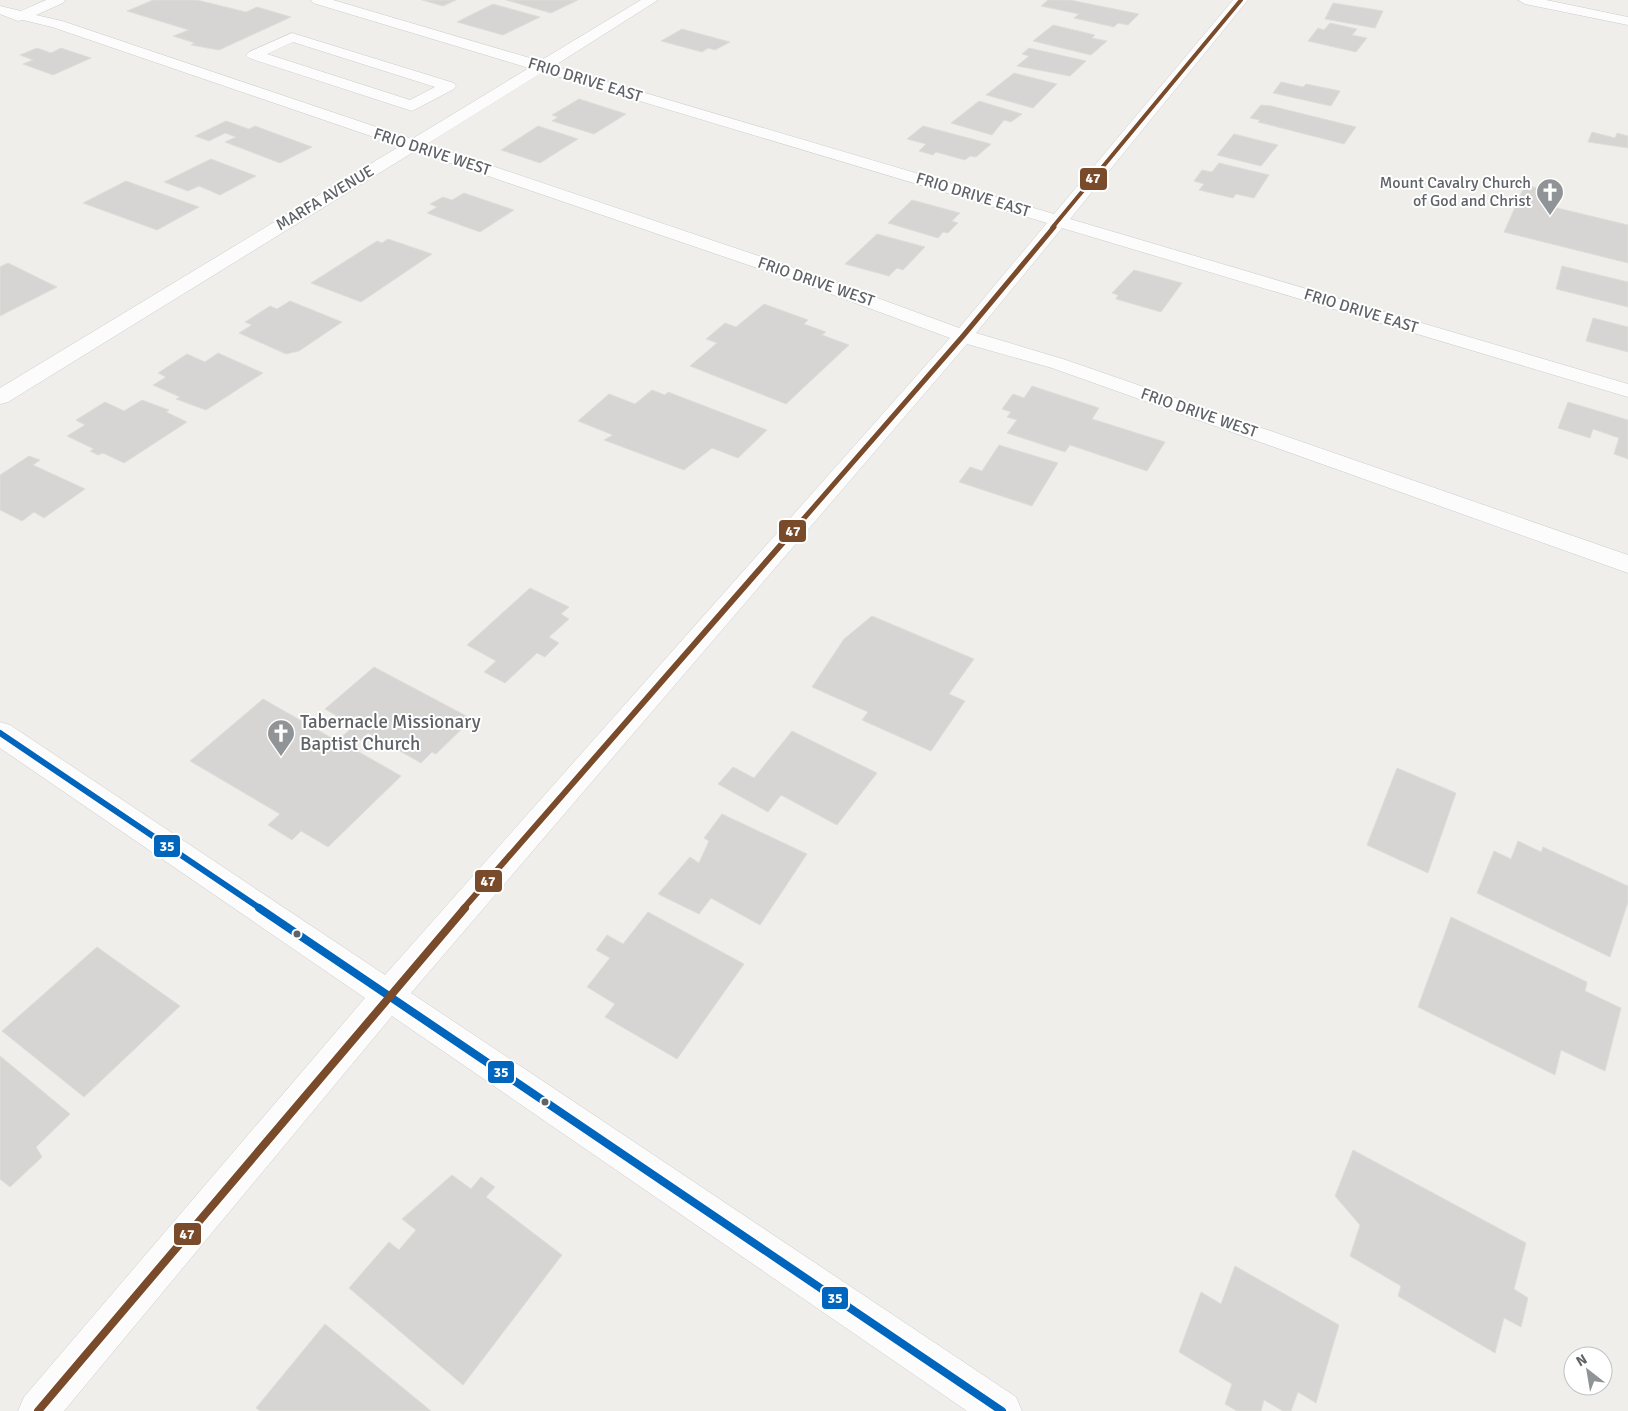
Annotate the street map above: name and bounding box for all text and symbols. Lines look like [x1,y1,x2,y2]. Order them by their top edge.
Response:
street label: FRIO DRIVE EAST [526,53,645,107]
street label: FRIO DRIVE WEST [371,124,493,180]
street label: MARFA AVENUE [272,161,378,235]
line badge: 47 [1079,167,1108,191]
street label: FRIO DRIVE EAST [914,168,1033,222]
text: 47 [1085,170,1101,187]
place label: Mount Cavalry Church of God and Christ [1379,173,1531,211]
church icon: Mount Cavalry Church of God and Christ [1535,177,1565,216]
street label: FRIO DRIVE WEST [755,253,877,311]
street label: FRIO DRIVE EAST [1302,284,1421,338]
street label: FRIO DRIVE WEST [1138,384,1260,442]
line badge: 47 [778,519,807,543]
text: 47 [785,523,801,540]
place label: Tabernacle Missionary Baptist Church [300,710,481,756]
church icon: Tabernacle Missionary Baptist Church [266,718,296,757]
line badge: 35 [153,834,181,858]
text: 35 [159,838,175,855]
line badge: 47 [474,869,503,893]
text: 47 [480,873,496,890]
unlabelled marker [292,929,302,939]
line badge: 35 [487,1060,515,1084]
text: 35 [493,1064,509,1081]
unlabelled marker [540,1097,550,1107]
line badge: 47 [173,1222,202,1246]
text: 47 [179,1226,195,1243]
line badge: 35 [821,1286,849,1310]
text: 35 [827,1290,843,1307]
north arrow [1563,1346,1613,1396]
text: N [1573,1350,1590,1370]

